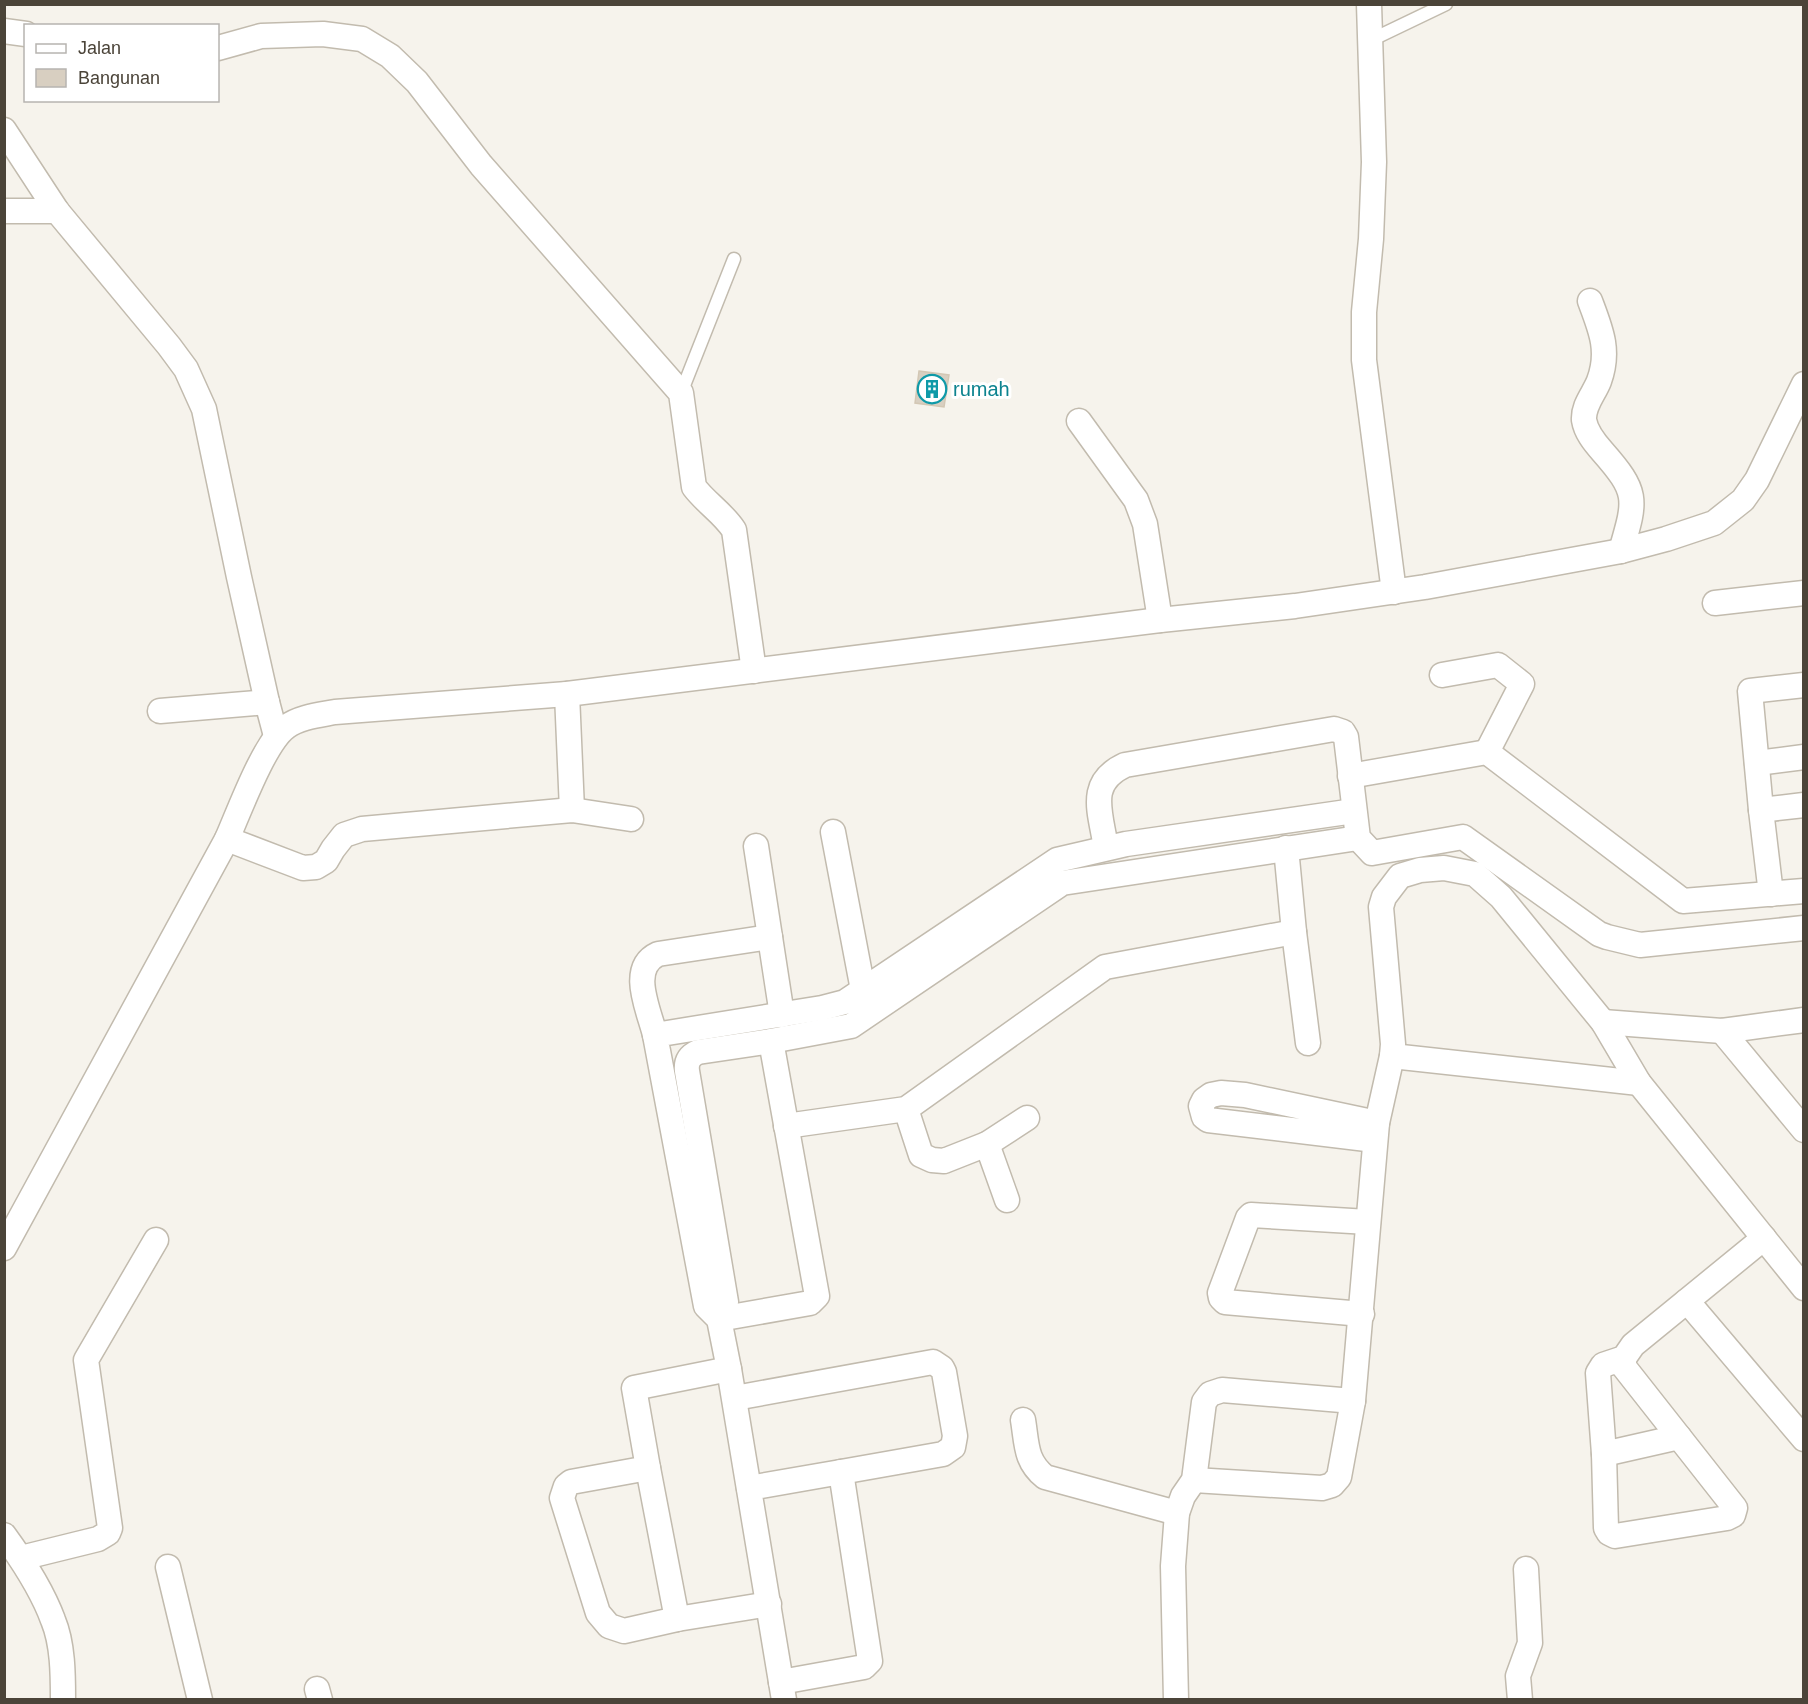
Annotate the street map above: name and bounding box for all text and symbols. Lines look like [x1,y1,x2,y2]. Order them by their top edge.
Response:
legend [24,24,219,102]
text: Jalan [78,38,121,58]
text: Bangunan [78,68,160,88]
building icon: rumah [916,373,948,405]
place label: rumah [953,378,1010,400]

